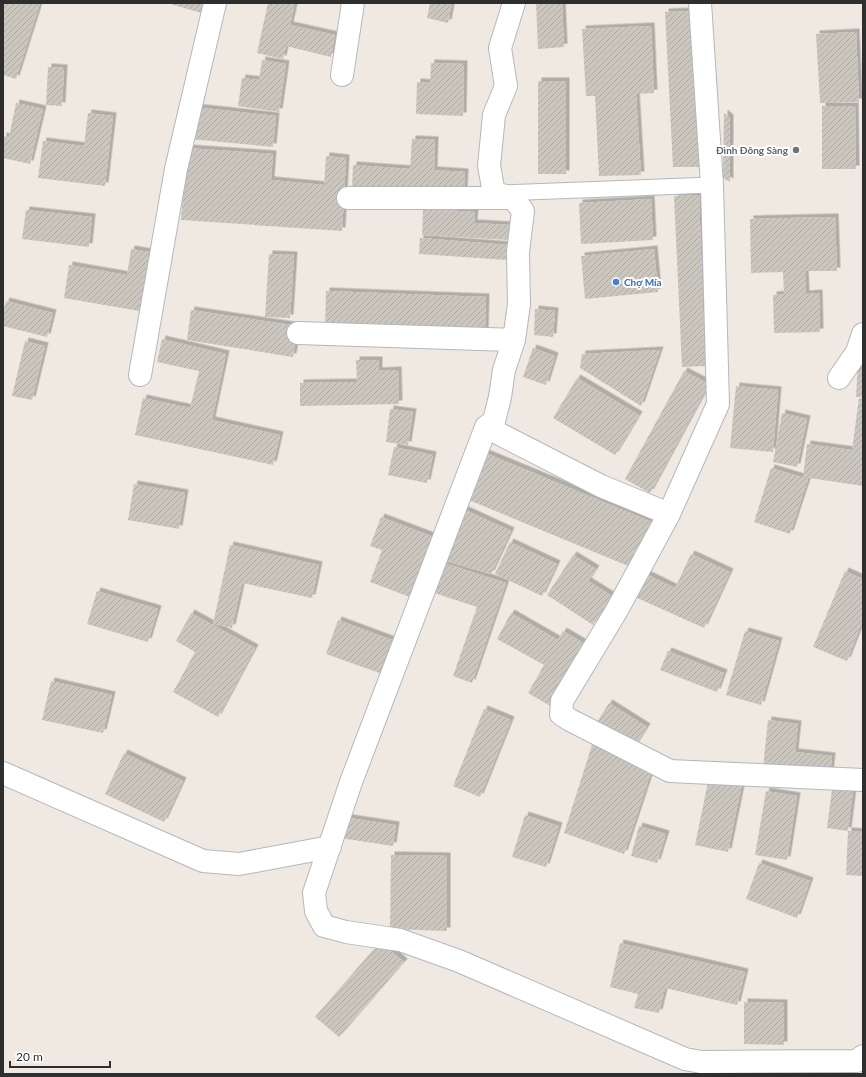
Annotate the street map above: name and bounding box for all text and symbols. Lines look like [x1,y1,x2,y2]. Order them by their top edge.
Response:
place label: Đình Đông Sàng [716,144,789,156]
marker: Đình Đông Sàng [791,145,801,155]
place label: Chợ Mía [624,276,662,288]
marker: Chợ Mía [611,277,621,287]
scale bar [10,1043,110,1069]
text: 20 m [16,1049,43,1064]

